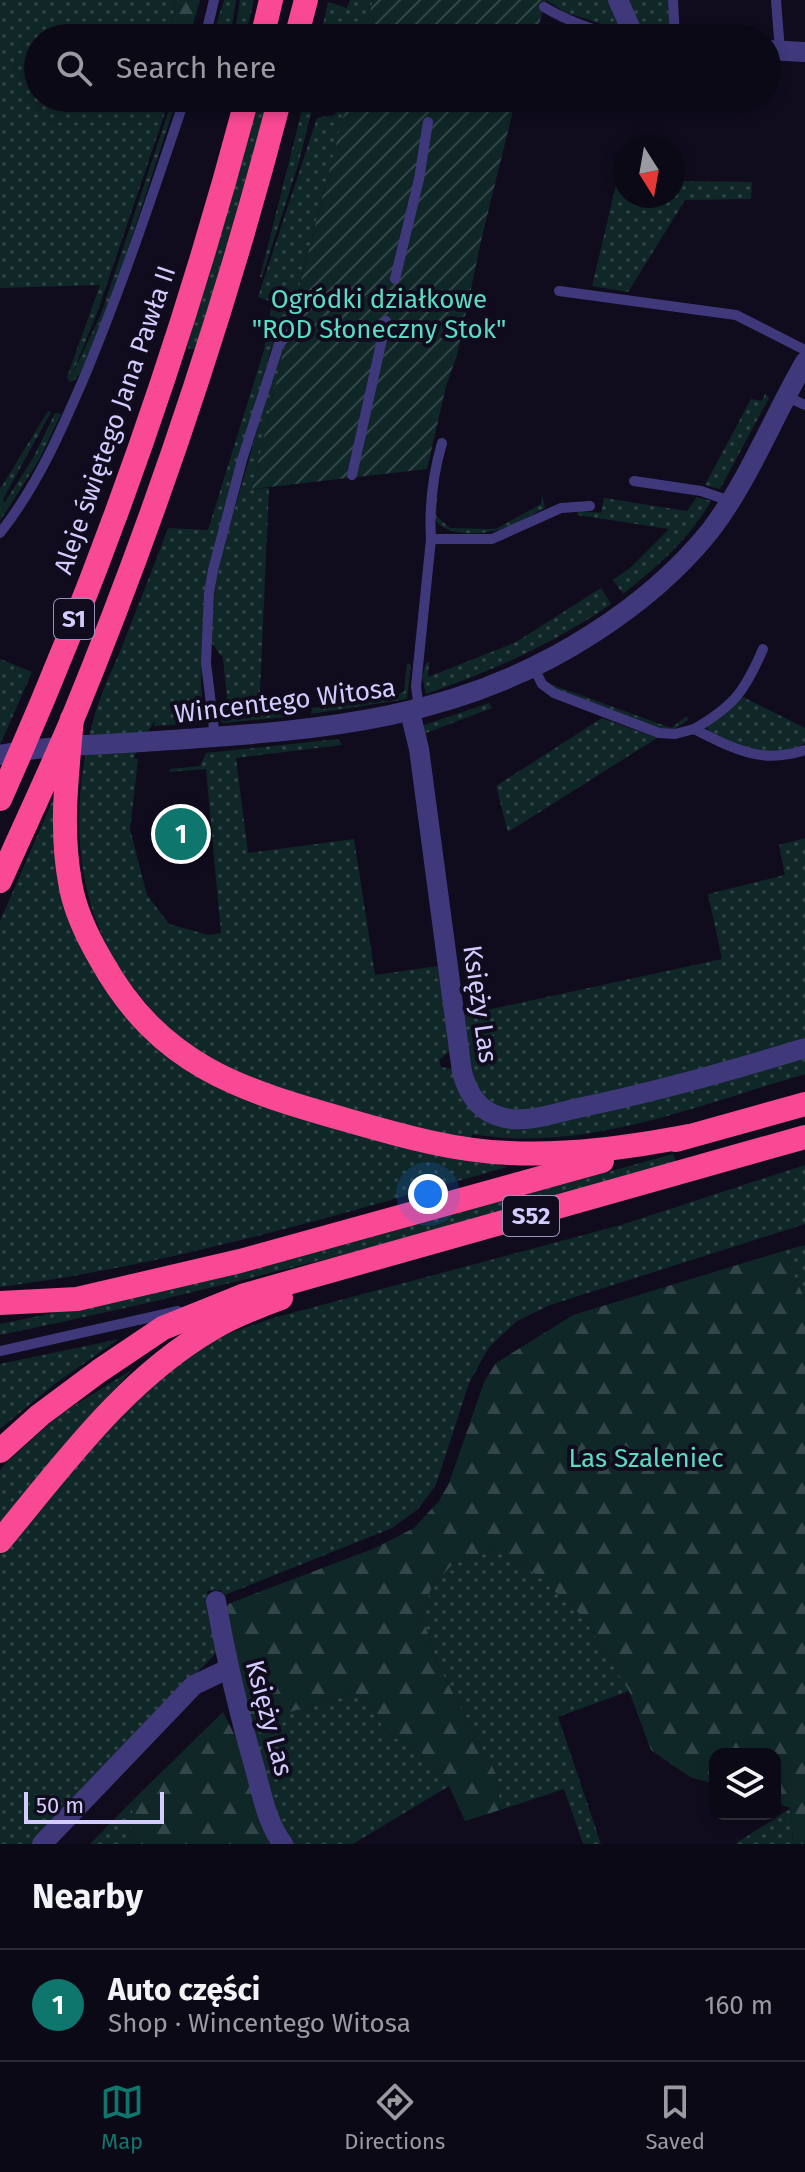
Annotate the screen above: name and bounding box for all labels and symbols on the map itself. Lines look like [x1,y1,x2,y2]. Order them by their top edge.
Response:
north arrow [613,136,685,208]
street label: Aleje świętego Jana Pawła II [48,262,182,578]
park label: Ogródki działkowe "ROD Słoneczny Stok" [252,284,506,345]
road number: S1 [54,599,94,639]
street label: Wincentego Witosa [173,672,397,730]
pin: 1 [155,804,207,864]
street label: Księży Las [456,943,504,1065]
your location [408,1174,448,1214]
road number: S52 [503,1196,559,1236]
park label: Las Szaleniec [568,1443,724,1474]
street label: Księży Las [239,1657,299,1779]
scale bar [24,1788,164,1824]

